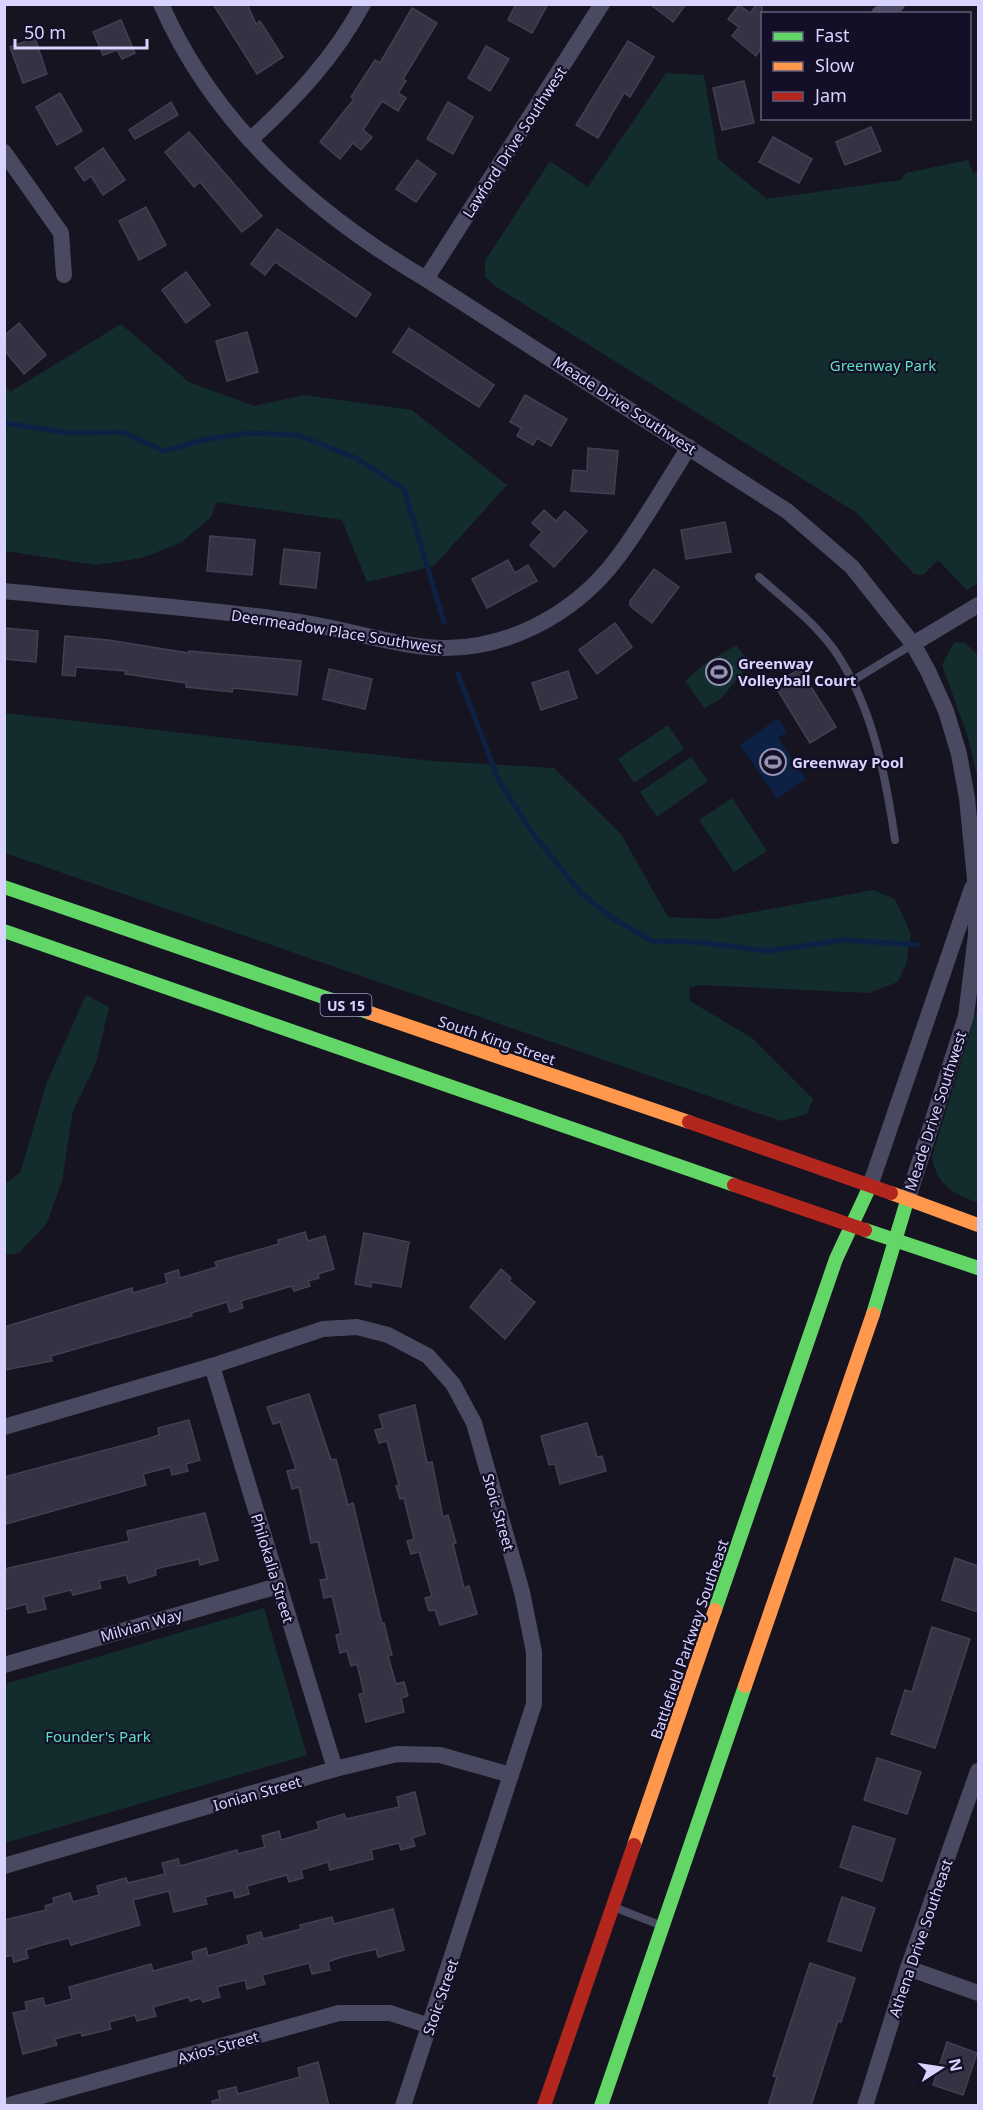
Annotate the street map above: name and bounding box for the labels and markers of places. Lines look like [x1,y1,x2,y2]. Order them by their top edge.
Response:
place label: Greenway Volleyball Court [738,653,857,690]
sports icon: Greenway Volleyball Court [704,657,734,687]
sports icon: Greenway Pool [758,747,788,777]
place label: Greenway Pool [792,752,904,772]

